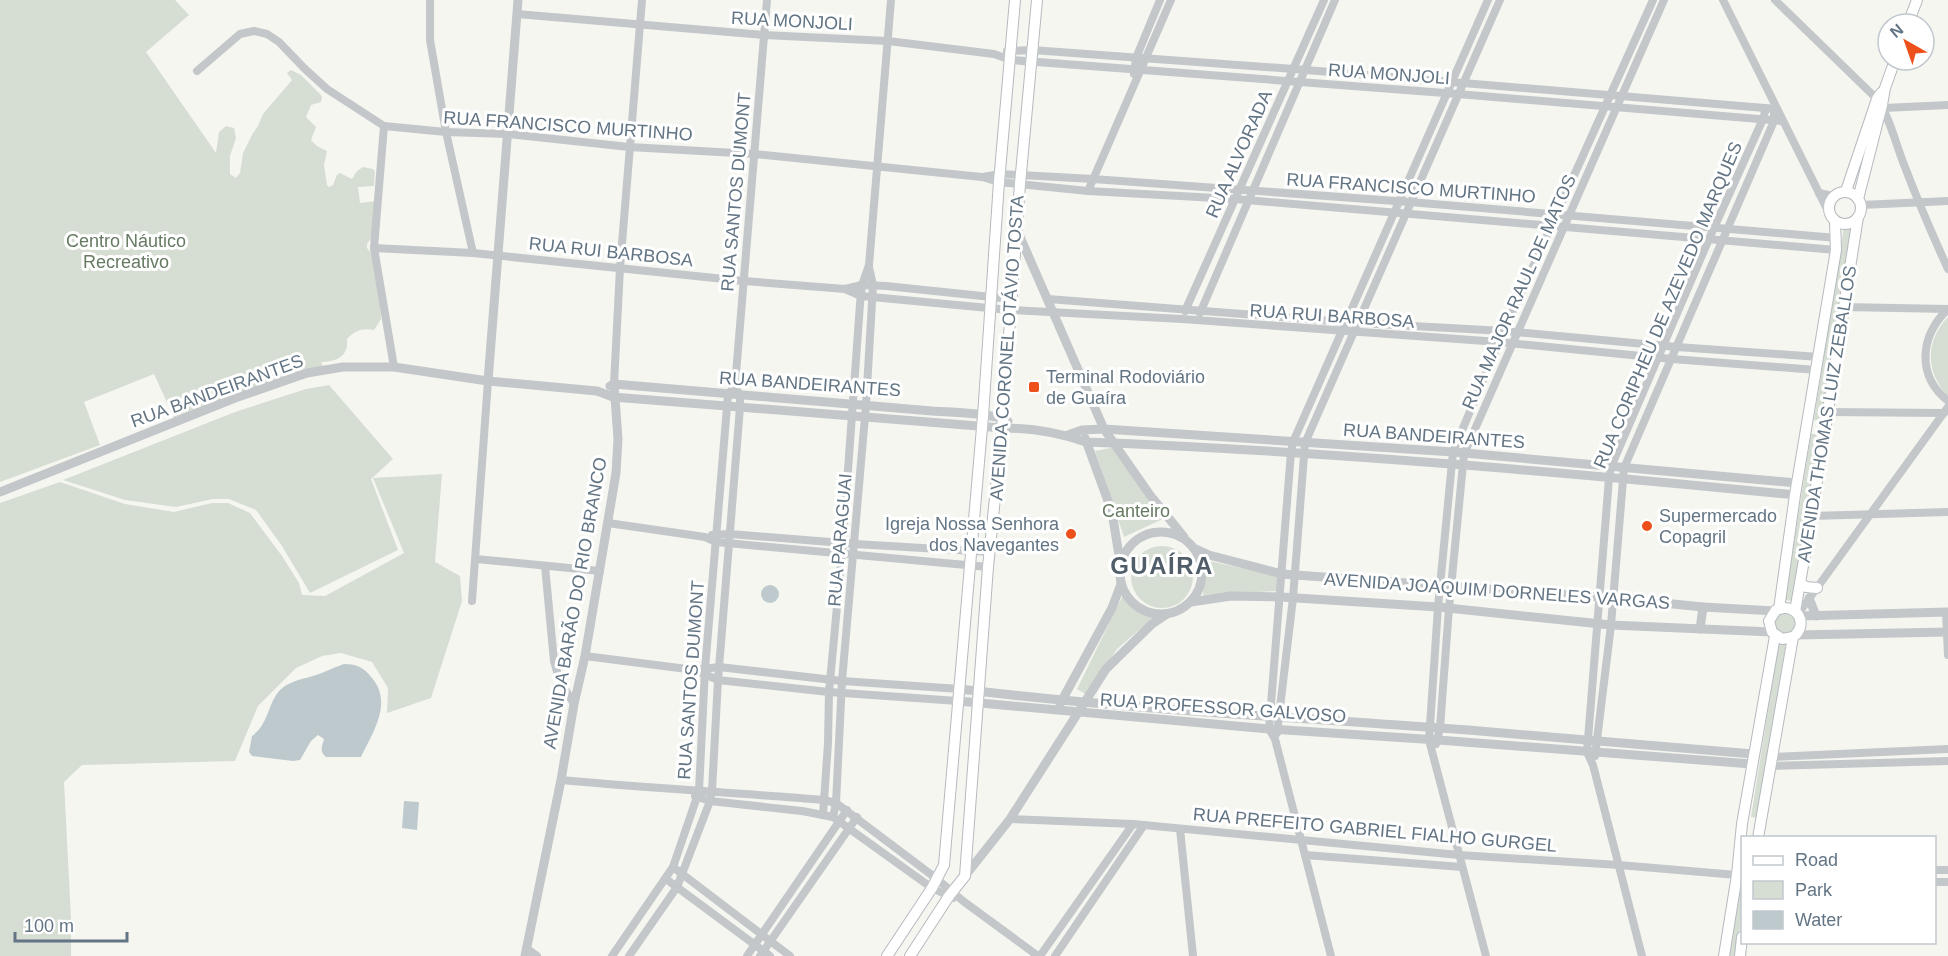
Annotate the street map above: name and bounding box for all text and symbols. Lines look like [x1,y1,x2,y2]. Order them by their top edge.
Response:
street label: RUA MONJOLI [731,8,853,34]
north arrow [1876,12,1936,72]
text: N [1887,21,1907,41]
street label: RUA MONJOLI [1327,60,1451,88]
street label: RUA ALVORADA [1202,87,1276,221]
street label: RUA SANTOS DUMONT [717,92,755,292]
street label: RUA FRANCISCO MURTINHO [443,107,693,145]
street label: RUA CORIPHEU DE AZEVEDO MARQUES [1590,139,1746,471]
street label: RUA FRANCISCO MURTINHO [1286,169,1536,207]
street label: RUA MAJOR RAUL DE MATOS [1458,172,1580,412]
street label: AVENIDA CORONEL OTÁVIO TOSTA [986,195,1028,501]
park label: Centro Náutico Recreativo [66,231,186,272]
street label: RUA RUI BARBOSA [528,233,694,271]
street label: AVENIDA THOMAS LUIZ ZEBALLOS [1794,264,1860,564]
street label: RUA RUI BARBOSA [1249,300,1415,332]
street label: RUA BANDEIRANTES [128,350,306,432]
place label: Terminal Rodoviário de Guaíra [1046,367,1205,408]
street label: RUA BANDEIRANTES [719,368,901,400]
marker: Terminal Rodoviário de Guaíra [1027,380,1041,394]
street label: RUA BANDEIRANTES [1343,420,1525,452]
street label: AVENIDA BARÃO DO RIO BRANCO [538,455,611,750]
street label: RUA PARAGUAI [824,473,856,607]
park label: Canteiro [1102,501,1170,521]
place label: Supermercado Copagril [1659,506,1777,547]
place label: Igreja Nossa Senhora dos Navegantes [885,514,1060,555]
marker: Supermercado Copagril [1640,519,1654,533]
marker: Igreja Nossa Senhora dos Navegantes [1064,527,1078,541]
district label: GUAÍRA [1110,552,1214,579]
street label: AVENIDA JOAQUIM DORNELES VARGAS [1324,569,1670,613]
street label: RUA SANTOS DUMONT [674,580,708,780]
street label: RUA PROFESSOR GALVOSO [1099,689,1347,727]
street label: RUA PREFEITO GABRIEL FIALHO GURGEL [1192,804,1558,856]
legend [1741,836,1936,944]
text: Road [1795,850,1838,870]
text: Park [1795,880,1833,900]
scale bar [15,905,128,943]
text: Water [1795,910,1842,930]
text: 100 m [24,916,74,936]

